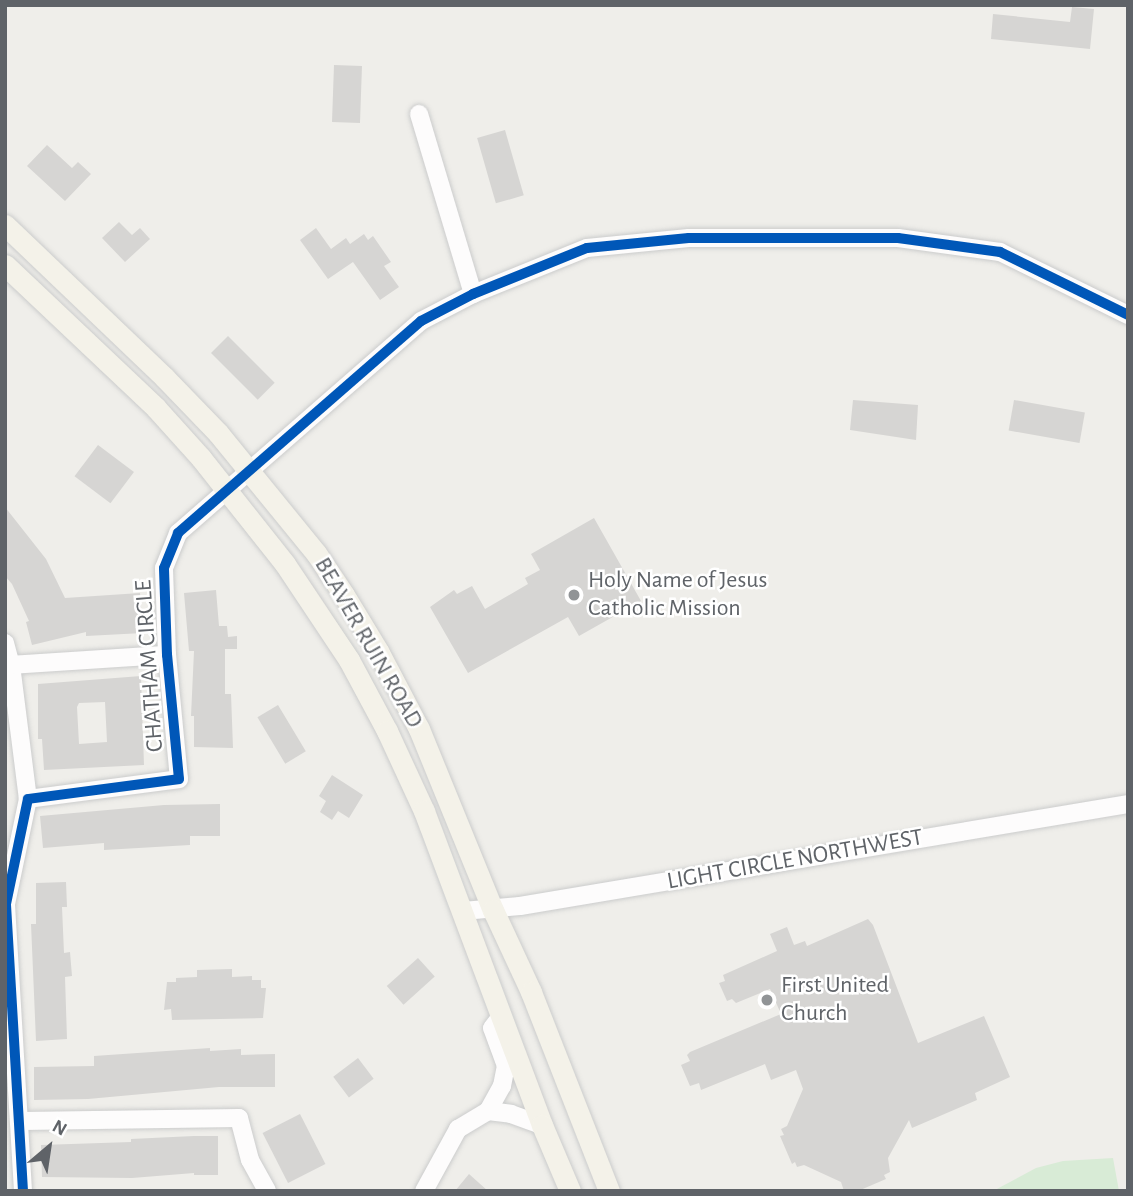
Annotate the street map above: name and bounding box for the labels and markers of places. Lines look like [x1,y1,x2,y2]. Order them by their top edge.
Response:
place label: Holy Name of Jesus Catholic Mission [588,567,767,623]
marker: Holy Name of Jesus Catholic Mission [566,587,582,603]
place label: First United Church [781,972,889,1028]
marker: First United Church [759,992,775,1008]

